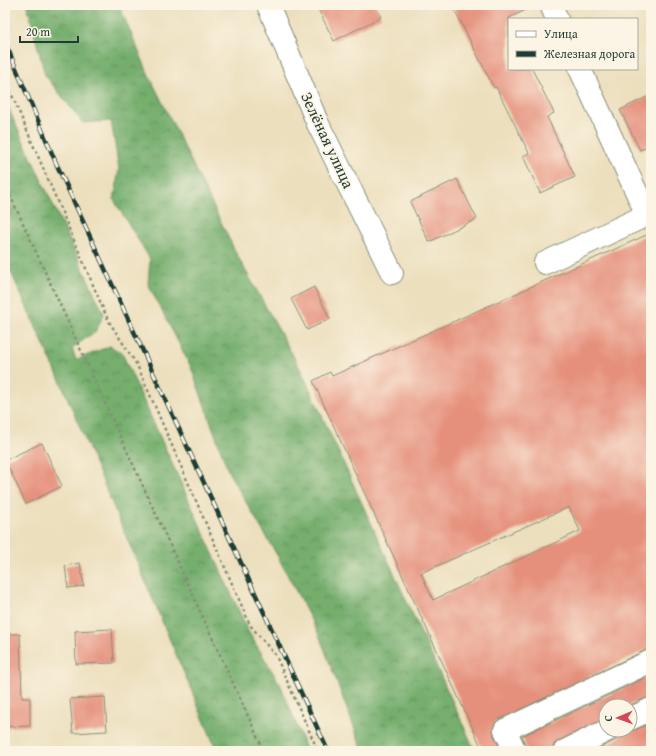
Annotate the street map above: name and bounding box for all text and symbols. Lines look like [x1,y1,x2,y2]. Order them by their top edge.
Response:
scale bar [20,18,78,44]
legend [508,18,638,70]
text: 20 m [26,23,50,40]
text: Улица [544,25,578,42]
text: Железная дорога [543,45,635,62]
street label: Зелёная улица [295,88,361,192]
north arrow [598,698,638,738]
text: С [600,715,616,722]

